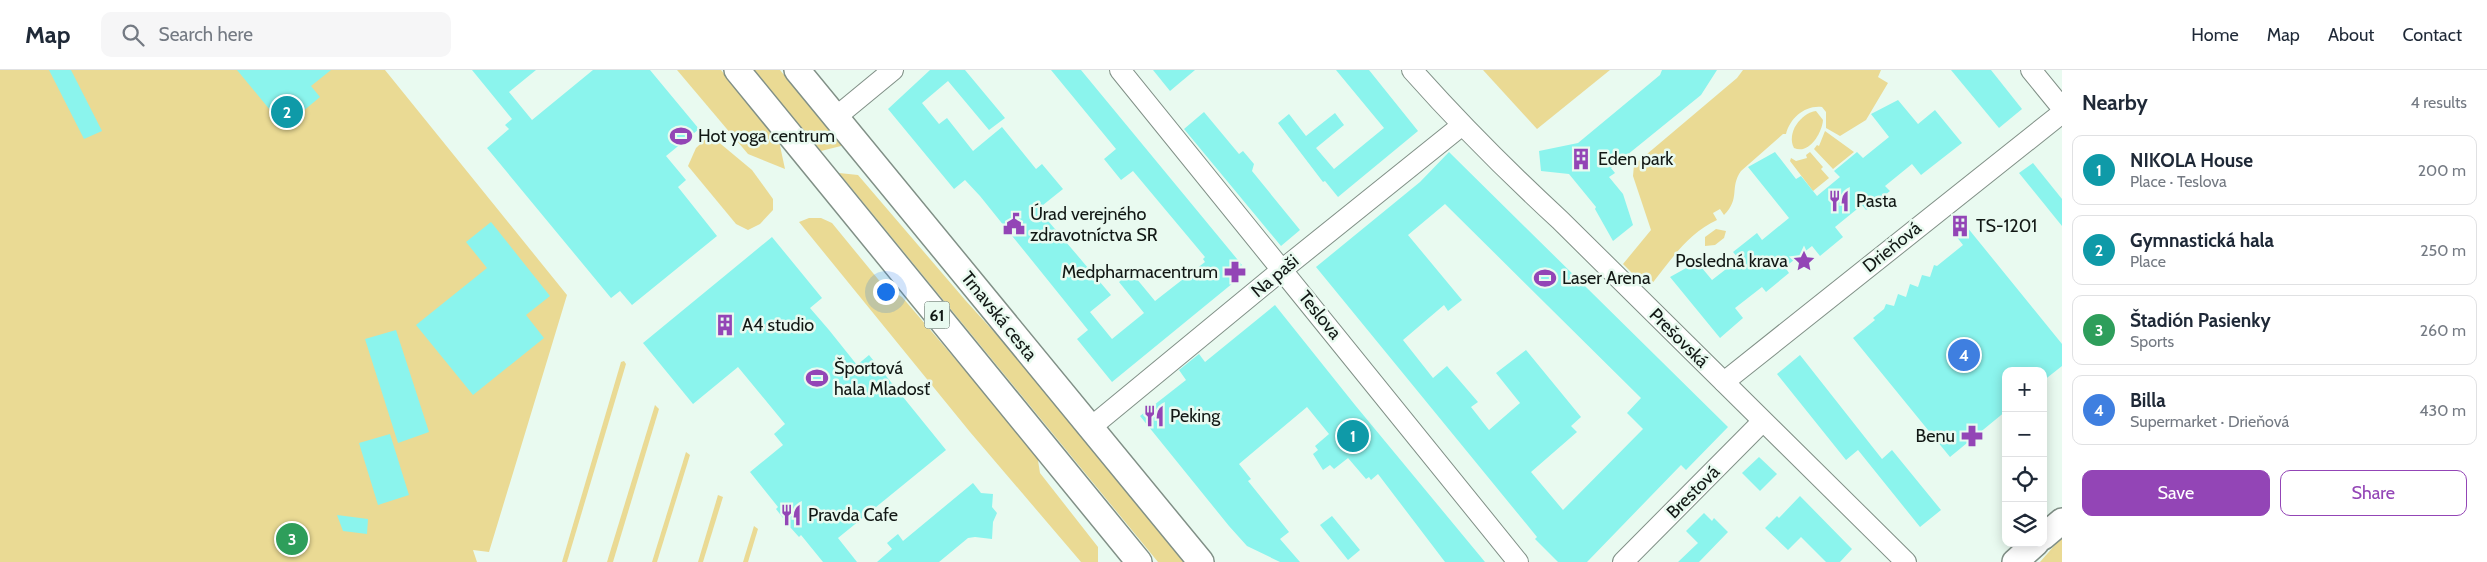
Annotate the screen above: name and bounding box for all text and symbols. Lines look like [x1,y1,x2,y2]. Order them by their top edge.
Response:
search box [101,12,451,57]
text: Map [25,20,71,49]
icon: search [119,21,147,49]
text: Search here [159,23,253,46]
text: Home [2191,24,2239,46]
text: Map [2267,24,2300,46]
text: About [2328,24,2374,46]
text: Contact [2402,24,2462,46]
text: Nearby [2082,90,2148,115]
pin: 2 [271,93,303,131]
text: 4 results [2410,93,2467,112]
sports icon: Hot yoga centrum [668,123,694,149]
place label: Hot yoga centrum [698,125,835,147]
building icon: Eden park [1568,146,1594,172]
place label: Eden park [1598,148,1674,170]
text: NIKOLA House [2130,149,2253,172]
text: 1 [2096,161,2102,180]
text: 200 m [2418,161,2466,180]
text: Place · Teslova [2130,172,2227,191]
restaurant icon: Pasta [1826,188,1852,214]
place label: Pasta [1856,190,1897,212]
place label: Úrad verejného zdravotníctva SR [1030,203,1158,246]
public building icon: Úrad verejného zdravotníctva SR [1001,211,1027,237]
building icon: TS-1201 [1947,213,1973,239]
place label: TS-1201 [1976,215,2037,237]
street label: Drieňová [1858,217,1926,277]
text: Gymnastická hala [2130,229,2274,252]
text: 2 [2095,241,2103,260]
text: 250 m [2420,241,2466,260]
place icon: Posledná krava [1791,248,1817,274]
street label: Na paši [1247,250,1303,302]
place label: Posledná krava [1675,250,1788,272]
text: Place [2130,252,2166,271]
pharmacy icon: Medpharmacentrum [1222,259,1248,285]
place label: Medpharmacentrum [1062,261,1218,283]
sports icon: Laser Arena [1532,265,1558,291]
street label: Trnavská cesta [956,267,1042,365]
place label: Laser Arena [1562,267,1651,289]
your location [873,279,899,305]
street label: Teslova [1294,286,1346,344]
road number: 61 [924,302,950,328]
street label: Prešovská [1645,304,1713,372]
text: Štadión Pasienky [2130,309,2271,332]
building icon: A4 studio [712,312,738,338]
place label: A4 studio [742,314,814,336]
text: 3 [2095,321,2103,340]
text: 260 m [2420,321,2466,340]
text: Sports [2130,332,2174,351]
pin: 4 [1948,336,1980,374]
place label: Športová hala Mladosť [834,357,931,400]
sports icon: Športová hala Mladosť [804,365,830,391]
map controls [2002,367,2047,547]
button: + [2002,367,2047,412]
text: Billa [2130,389,2166,412]
text: 4 [2094,401,2104,420]
text: 430 m [2419,401,2466,420]
restaurant icon: Peking [1141,403,1167,429]
place label: Peking [1170,405,1221,427]
button: − [2002,412,2047,457]
text: Supermarket · Drieňová [2130,412,2289,431]
pin: 1 [1337,417,1369,455]
pharmacy icon: Benu [1959,423,1985,449]
place label: Benu [1916,425,1955,447]
button: locate [2002,457,2047,502]
street label: Brestová [1662,461,1724,523]
button: Save [2082,470,2270,516]
button: Share [2280,470,2467,516]
restaurant icon: Pravda Cafe [778,502,804,528]
button: layers [2002,502,2047,547]
place label: Pravda Cafe [808,504,898,526]
pin: 3 [276,520,308,558]

